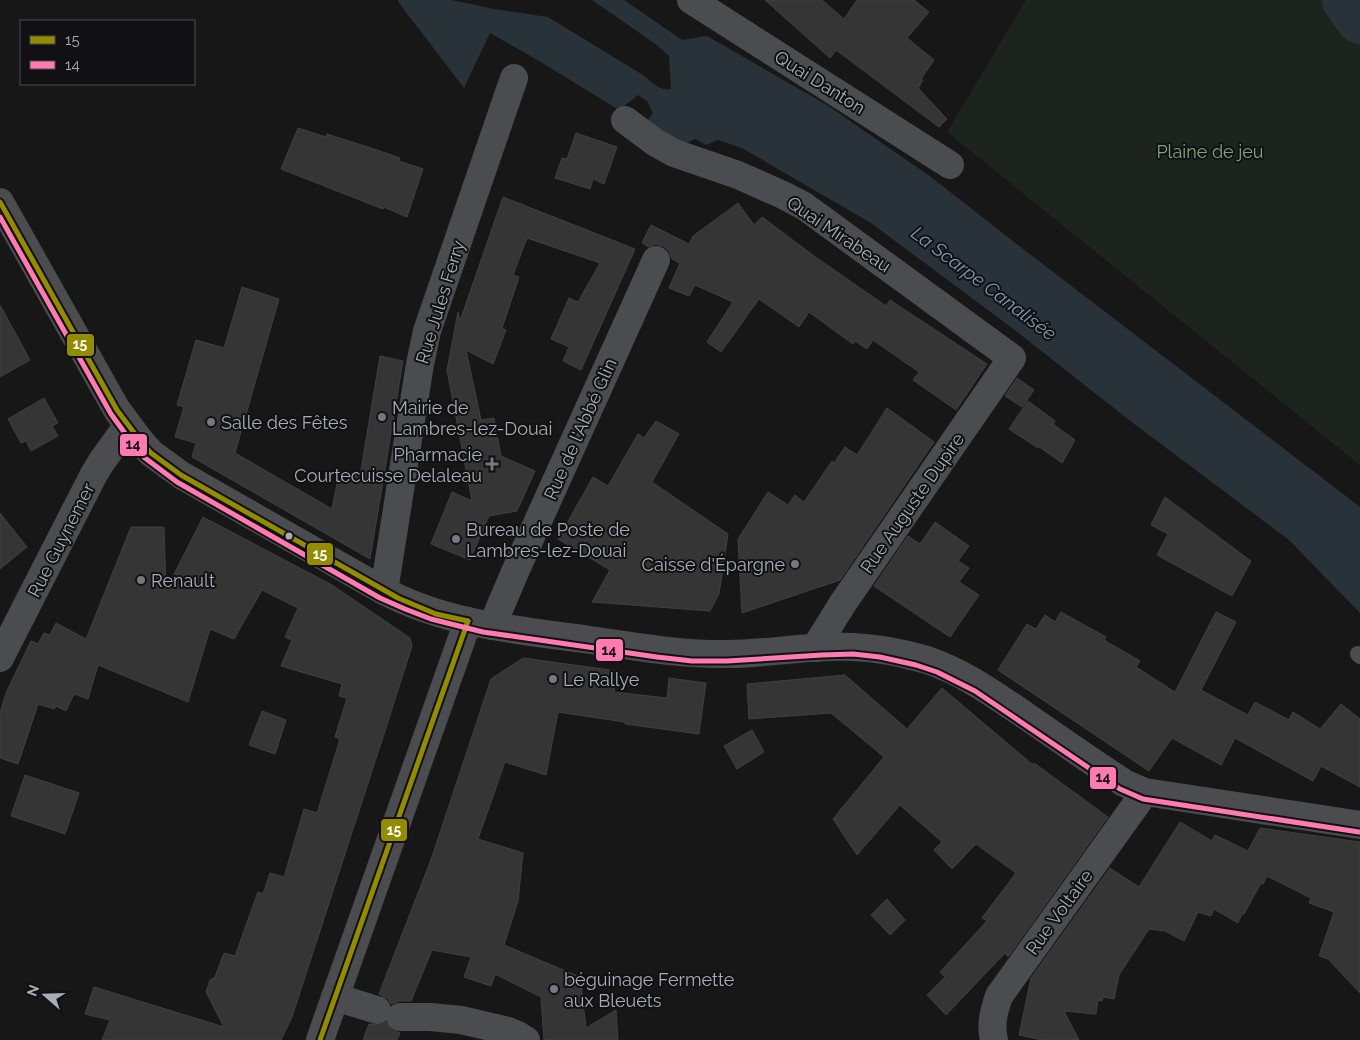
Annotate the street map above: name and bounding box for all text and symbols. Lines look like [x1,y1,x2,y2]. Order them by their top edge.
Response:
legend [20,20,195,85]
text: 15 [65,31,80,49]
street label: Quai Danton [771,46,869,118]
text: 14 [65,56,80,74]
park label: Plaine de jeu [1156,141,1264,162]
street label: Quai Mirabeau [783,192,895,276]
water label: La Scarpe Canalisée [907,221,1061,345]
street label: Rue Jules Ferry [411,238,469,366]
line badge: 15 [66,333,95,357]
text: 15 [73,336,88,352]
street label: Rue de l'Abbé Glin [539,355,621,503]
place label: Mairie de Lambres-lez-Douai [392,397,552,439]
marker: Mairie de Lambres-lez-Douai [376,411,388,423]
place label: Salle des Fêtes [221,412,348,433]
marker: Salle des Fêtes [205,416,217,428]
street label: Rue Auguste Dupire [856,429,969,577]
line badge: 14 [119,433,148,457]
text: 14 [126,436,140,452]
place label: Pharmacie Courtecuisse Delaleau [294,444,482,486]
marker: Pharmacie Courtecuisse Delaleau [486,458,498,470]
street label: Rue Guynemer [23,479,99,601]
place label: Bureau de Poste de Lambres-lez-Douai [466,519,630,561]
unlabelled marker [284,531,294,541]
marker: Bureau de Poste de Lambres-lez-Douai [450,533,462,545]
line badge: 15 [306,542,334,566]
text: 15 [313,546,328,562]
place label: Caisse d'Épargne [642,553,785,575]
marker: Caisse d'Épargne [789,558,801,570]
place label: Renault [151,570,215,591]
marker: Renault [135,574,147,586]
line badge: 14 [595,638,624,662]
text: 14 [602,642,616,658]
place label: Le Rallye [563,669,640,690]
marker: Le Rallye [547,673,559,685]
line badge: 14 [1089,766,1117,790]
text: 14 [1096,769,1110,785]
line badge: 15 [380,818,408,842]
text: 15 [387,822,402,838]
street label: Rue Voltaire [1021,865,1097,959]
place label: béguinage Fermette aux Bleuets [564,969,735,1011]
north arrow [20,970,70,1020]
text: N [23,983,42,998]
marker: béguinage Fermette aux Bleuets [548,983,560,995]

